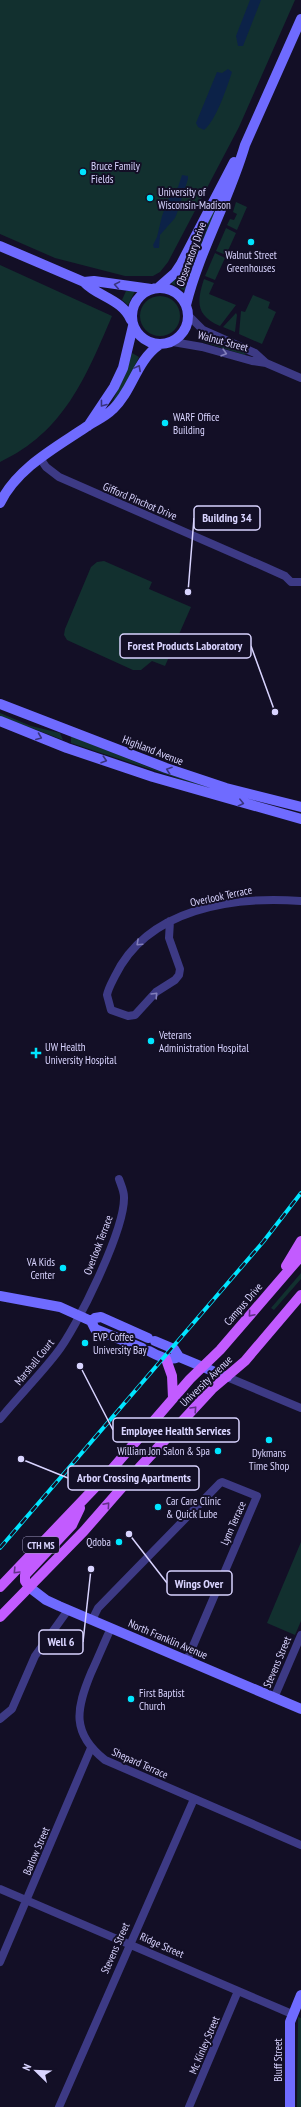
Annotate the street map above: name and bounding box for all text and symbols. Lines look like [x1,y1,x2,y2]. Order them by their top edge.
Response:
place label: Bruce Family Fields [91,159,141,186]
marker: Bruce Family Fields [78,167,88,177]
place label: University of Wisconsin-Madison [158,185,231,212]
marker: University of Wisconsin-Madison [145,193,155,203]
street label: Observatory Drive [173,219,209,288]
marker: Walnut Street Greenhouses [246,237,256,247]
place label: Walnut Street Greenhouses [225,248,277,275]
one-way arrow [114,281,120,290]
street label: Walnut Street [196,328,250,354]
one-way arrow [221,348,228,357]
one-way arrow [133,365,141,372]
one-way arrow [100,400,107,407]
place label: WARF Office Building [173,410,220,437]
marker: WARF Office Building [160,418,170,428]
street label: Gifford Pinchot Drive [101,479,180,523]
callout: Building 34 [194,506,260,530]
text: Building 34 [202,510,252,525]
callout: Forest Products Laboratory [120,634,251,658]
text: Forest Products Laboratory [128,638,243,653]
one-way arrow [35,732,43,740]
street label: Highland Avenue [120,732,186,768]
one-way arrow [100,755,107,764]
one-way arrow [166,766,173,774]
one-way arrow [237,798,244,807]
street label: Overlook Terrace [189,883,254,909]
one-way arrow [136,939,143,946]
one-way arrow [150,992,158,1000]
place label: Veterans Administration Hospital [158,1028,249,1055]
marker: Veterans Administration Hospital [146,1036,156,1046]
place label: UW Health University Hospital [45,1040,117,1067]
marker: UW Health University Hospital [30,1047,42,1059]
street label: Overlook Terrace [80,1213,116,1277]
place label: VA Kids Center [26,1255,55,1282]
marker: VA Kids Center [58,1263,68,1273]
street label: Campus Drive [221,1279,266,1328]
one-way arrow [249,1309,256,1316]
place label: EVP Coffee University Bay [93,1330,148,1357]
street label: Marshall Court [11,1336,57,1388]
marker: EVP Coffee University Bay [80,1338,90,1348]
street label: University Avenue [177,1352,235,1409]
one-way arrow [189,1406,196,1413]
callout: Employee Health Services [113,1418,239,1442]
text: Employee Health Services [121,1423,231,1438]
marker: Dykmans Time Shop [264,1435,274,1445]
place label: William Jon Salon & Spa [117,1444,210,1458]
marker: William Jon Salon & Spa [213,1446,223,1456]
place label: Dykmans Time Shop [249,1446,289,1473]
callout: Arbor Crossing Apartments [68,1466,199,1490]
text: Arbor Crossing Apartments [76,1470,191,1485]
place label: Car Care Clinic & Quick Lube [166,1494,221,1521]
street label: Lynn Terrace [217,1498,249,1547]
one-way arrow [103,1502,110,1510]
marker: Car Care Clinic & Quick Lube [153,1502,163,1512]
place label: Qdoba [86,1535,111,1549]
road number: CTH MS [23,1537,59,1553]
marker: Qdoba [114,1537,124,1547]
one-way arrow [13,1566,21,1574]
callout: Wings Over [167,1571,232,1595]
text: Wings Over [174,1576,224,1591]
street label: North Franklin Avenue [126,1616,210,1662]
callout: Well 6 [39,1630,83,1654]
text: Well 6 [46,1634,75,1649]
street label: Stevens Street [260,1634,294,1690]
place label: First Baptist Church [139,1686,185,1713]
marker: First Baptist Church [126,1694,136,1704]
street label: Shepard Terrace [110,1744,171,1782]
street label: Barlow Street [20,1825,52,1877]
street label: Stevens Street [98,1920,132,1976]
street label: Ridge Street [138,1929,186,1961]
street label: Mc Kinley Street [186,2014,222,2076]
street label: Bluff Street [271,2038,285,2082]
north arrow [16,2051,56,2091]
text: N [19,2062,34,2073]

